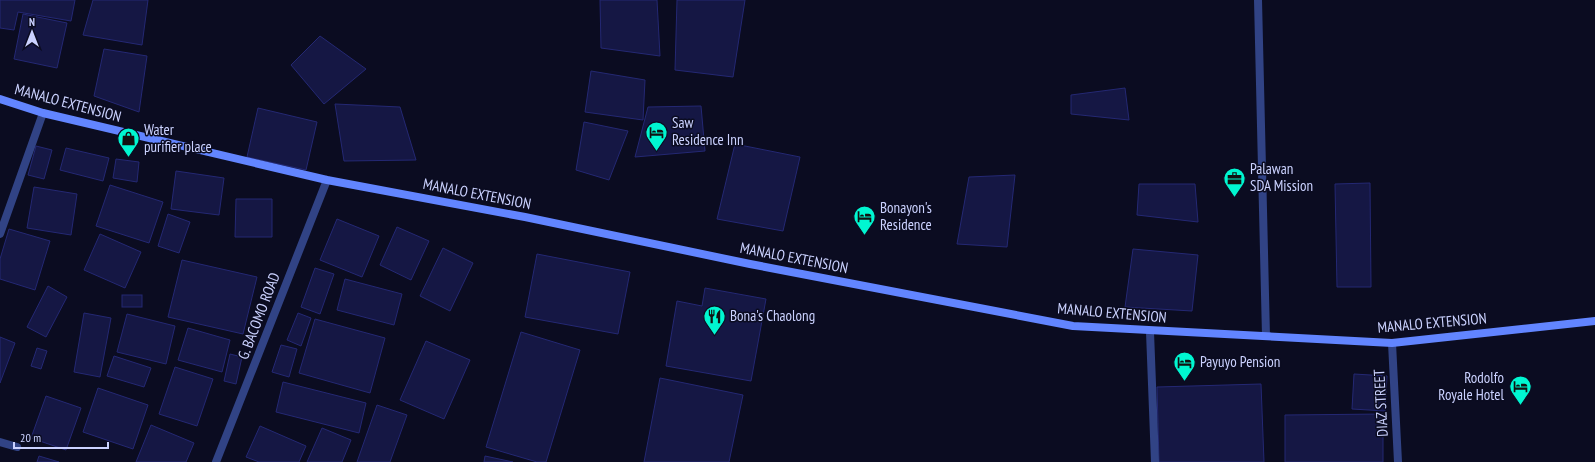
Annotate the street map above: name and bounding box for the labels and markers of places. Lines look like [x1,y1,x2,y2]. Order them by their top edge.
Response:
place label: Saw Residence Inn [672,113,744,149]
hotel icon: Saw Residence Inn [644,119,670,152]
place label: Water purifier place [144,120,212,156]
shop icon: Water purifier place [115,126,141,159]
place label: Palawan SDA Mission [1250,159,1313,195]
office icon: Palawan SDA Mission [1221,165,1247,198]
place label: Bonayon's Residence [880,198,932,234]
hotel icon: Bonayon's Residence [852,204,878,237]
restaurant icon: Bona's Chaolong [702,303,728,336]
place label: Bona's Chaolong [730,306,815,325]
hotel icon: Payuyo Pension [1171,349,1197,382]
place label: Payuyo Pension [1200,352,1280,371]
place label: Rodolfo Royale Hotel [1438,368,1505,404]
hotel icon: Rodolfo Royale Hotel [1507,374,1533,407]

